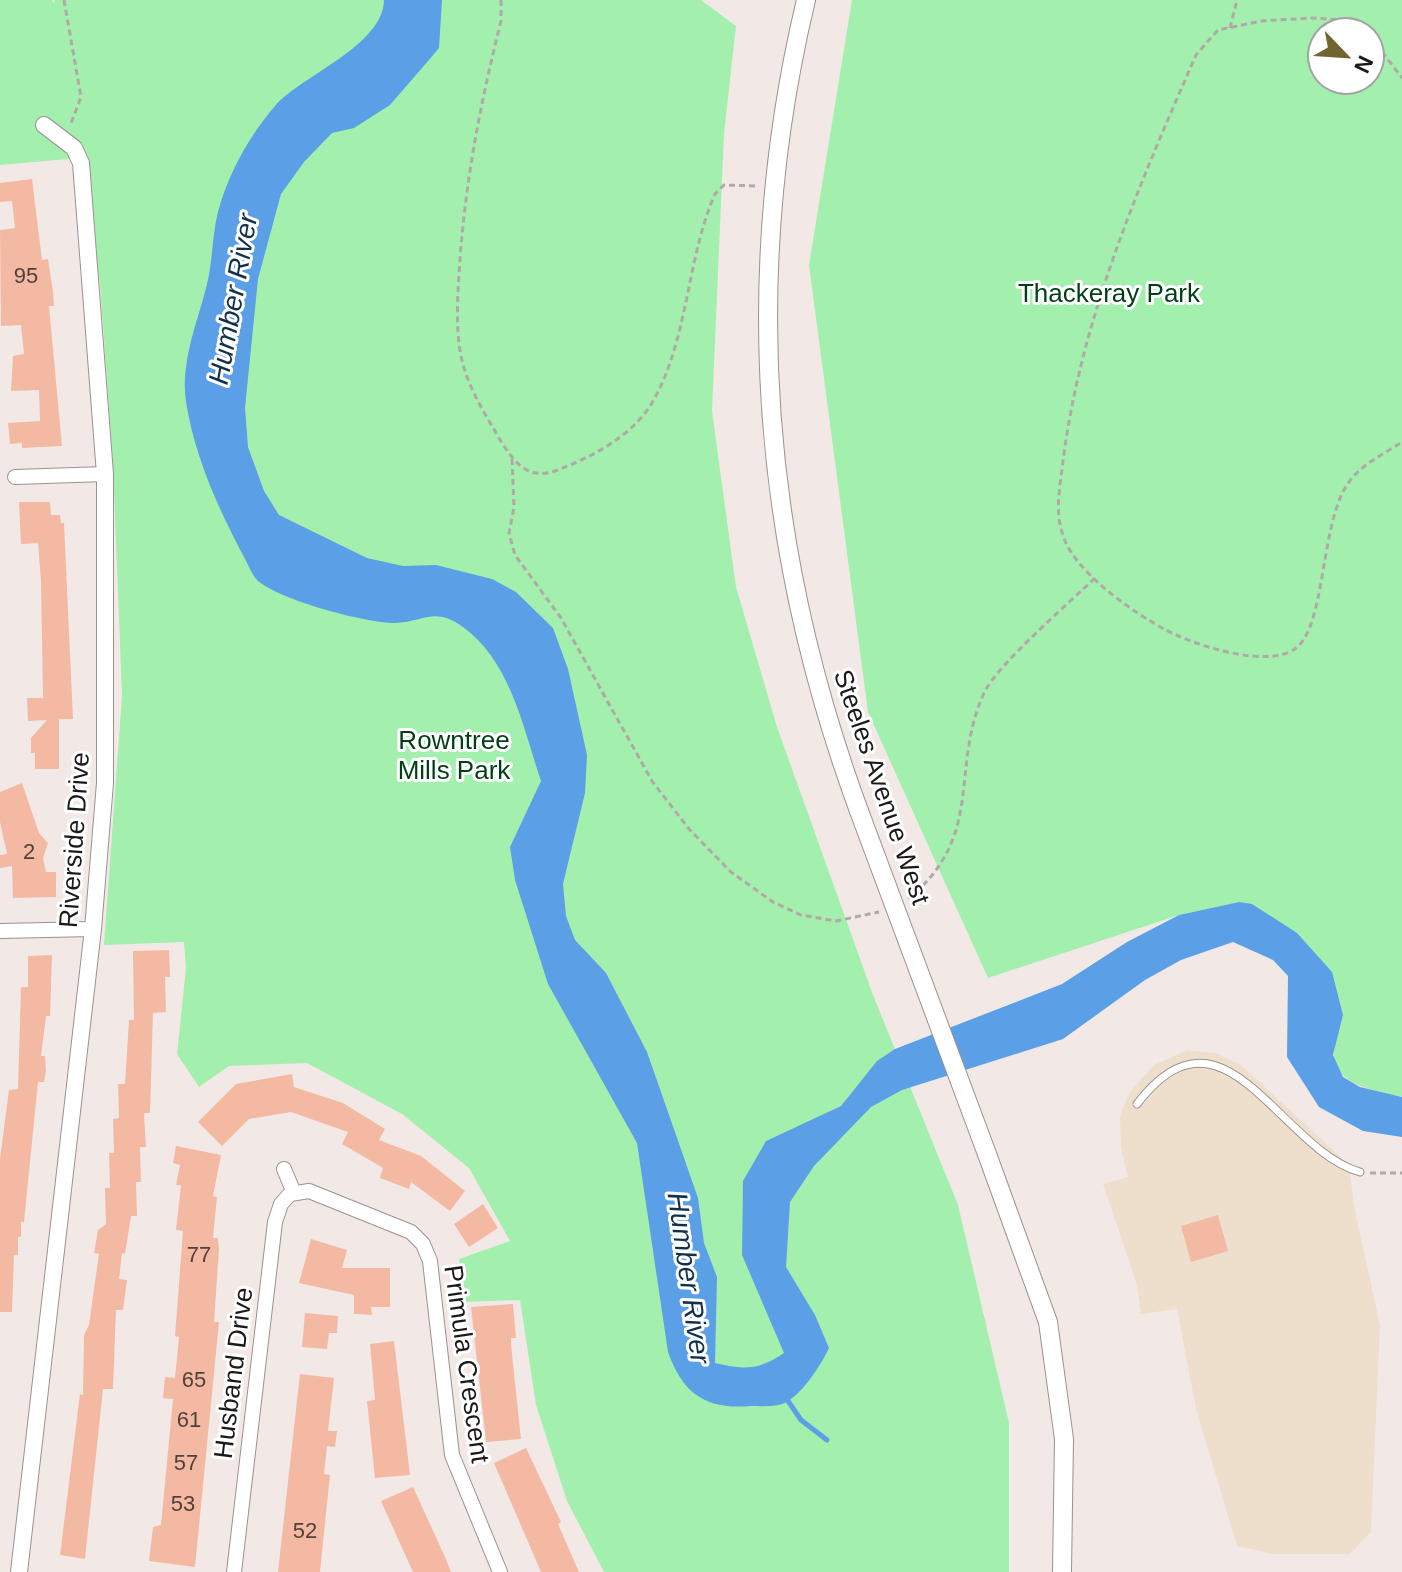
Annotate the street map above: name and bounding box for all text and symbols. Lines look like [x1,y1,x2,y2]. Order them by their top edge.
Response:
north arrow [1306,16,1386,96]
text: N [1349,52,1378,77]
water label: Humber River [203,210,264,387]
house number: 95 [14,263,38,288]
park label: Thackeray Park [1018,278,1201,308]
street label: Steeles Avenue West [828,666,937,909]
park label: Rowntree Mills Park [398,725,511,785]
street label: Riverside Drive [53,751,95,929]
house number: 2 [23,839,35,864]
water label: Humber River [662,1190,717,1367]
house number: 77 [187,1242,211,1267]
street label: Primula Crescent [438,1263,496,1466]
street label: Husband Drive [208,1286,258,1460]
house number: 65 [182,1367,206,1392]
house number: 61 [177,1407,201,1432]
house number: 57 [174,1450,198,1475]
house number: 53 [171,1491,195,1516]
house number: 52 [293,1518,317,1543]

